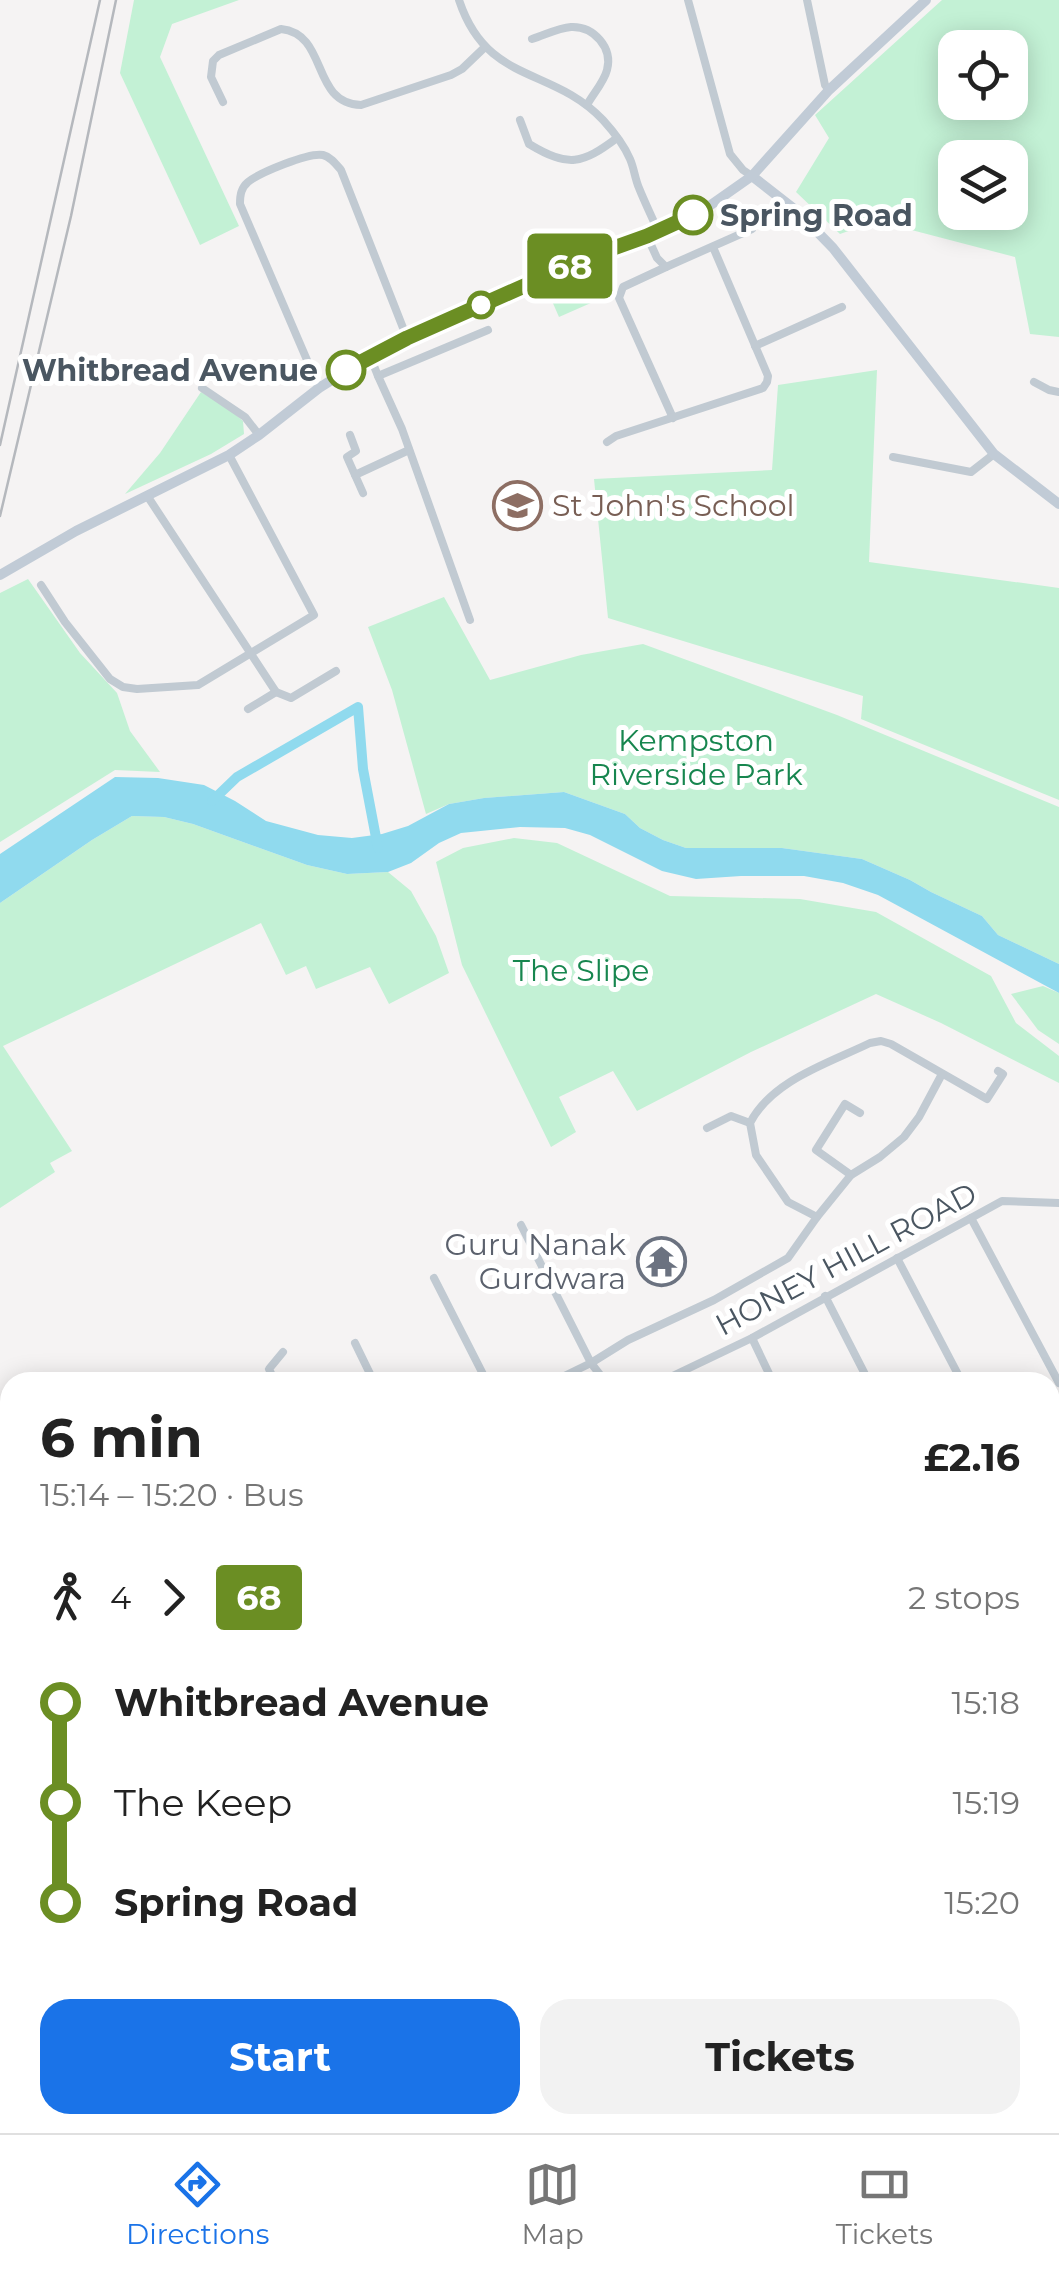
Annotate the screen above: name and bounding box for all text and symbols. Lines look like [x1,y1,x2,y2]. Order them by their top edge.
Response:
map controls [938,30,1028,230]
button: locate [938,30,1028,120]
button: layers [938,140,1028,230]
marker: Spring Road [674,196,712,234]
place label: Spring Road [720,197,913,234]
line badge: 68 [525,234,615,298]
text: 68 [547,245,593,288]
unlabelled marker [468,292,494,318]
marker: Whitbread Avenue [327,351,365,389]
place label: Whitbread Avenue [22,352,318,389]
school or university icon: St John's School [491,479,543,531]
place label: St John's School [552,487,795,524]
park label: Kempston Riverside Park [589,722,803,793]
park label: The Slipe [513,952,649,989]
street label: HONEY HILL ROAD [709,1175,983,1343]
place label: Guru Nanak Gurdwara [445,1226,626,1297]
temple icon: Guru Nanak Gurdwara [635,1235,687,1287]
text: 6 min [40,1404,203,1471]
text: £2.16 [924,1434,1020,1481]
text: 15:14 – 15:20 · Bus [40,1475,304,1514]
icon: walk [40,1570,95,1625]
icon: forward [146,1570,201,1625]
text: 68 [236,1576,282,1619]
text: 4 [110,1578,131,1617]
text: 2 stops [908,1578,1020,1617]
text: Whitbread Avenue [114,1679,489,1726]
text: 15:18 [952,1683,1020,1722]
text: The Keep [114,1779,292,1826]
text: 15:19 [953,1783,1020,1822]
text: Spring Road [114,1879,358,1926]
text: 15:20 [944,1883,1020,1922]
button: Start [40,1999,520,2114]
button: Tickets [540,1999,1020,2114]
tab: Directions [126,2157,269,2251]
tab: Map [521,2157,584,2251]
tab: Tickets [836,2157,933,2251]

